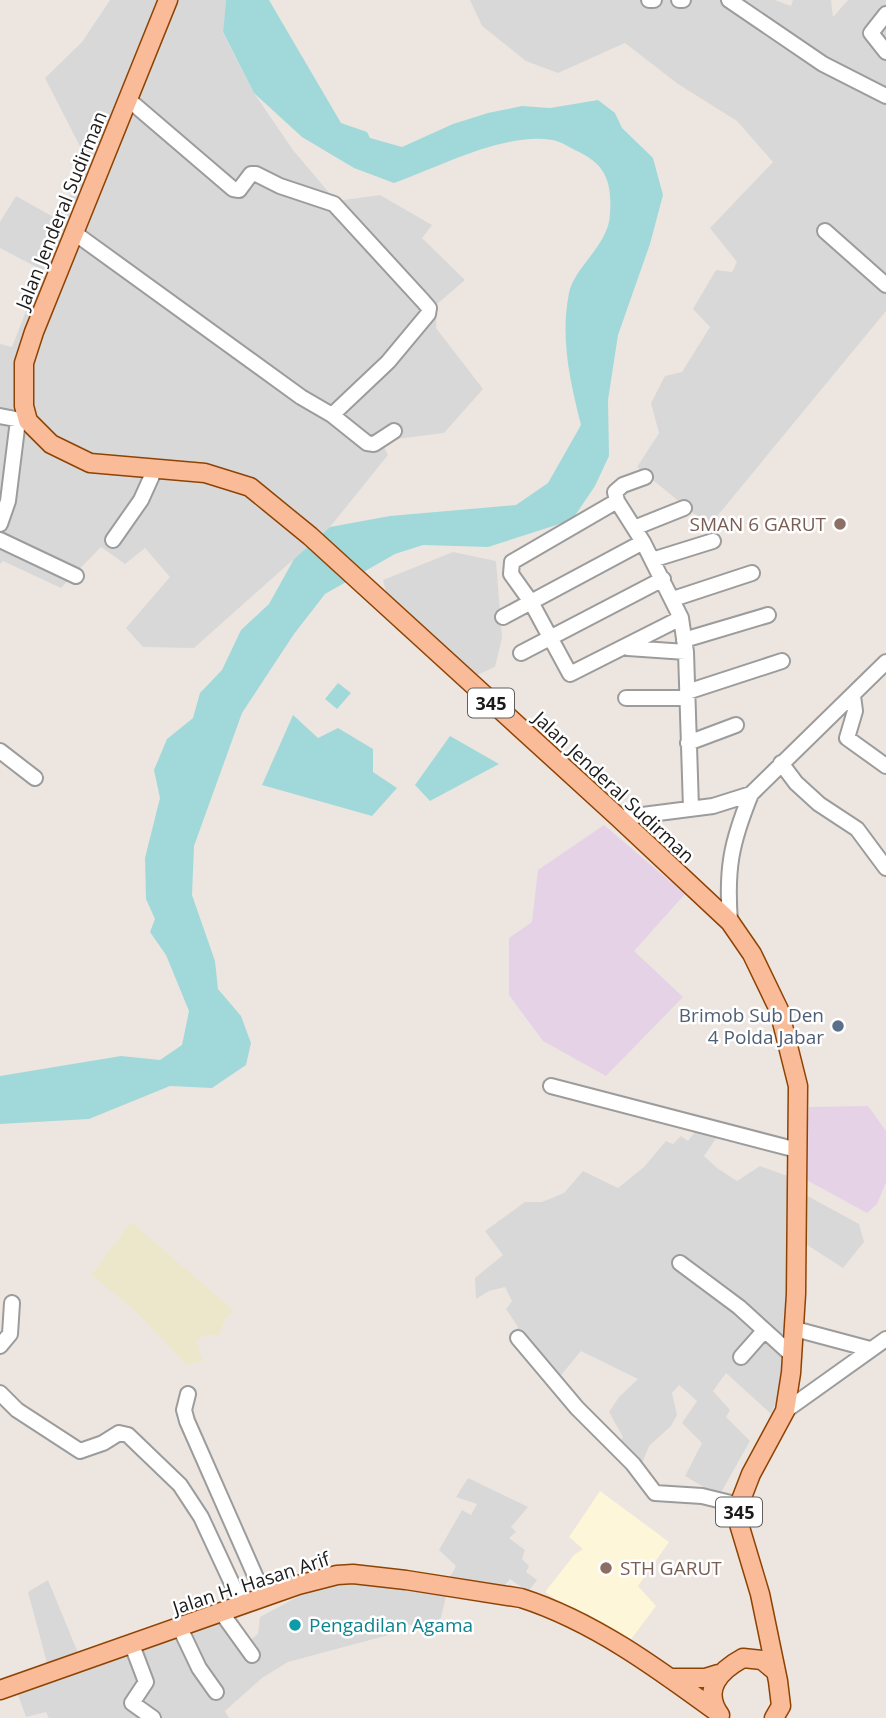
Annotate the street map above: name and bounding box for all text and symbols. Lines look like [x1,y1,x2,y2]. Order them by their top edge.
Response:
street label: Jalan Jenderal Sudirman [9,107,113,315]
place label: SMAN 6 GARUT [690,511,827,537]
marker: SMAN 6 GARUT [832,516,848,532]
road number: 345 [468,688,514,718]
street label: Jalan Jenderal Sudirman [526,704,700,869]
place label: Brimob Sub Den 4 Polda Jabar [679,1002,824,1050]
marker: Brimob Sub Den 4 Polda Jabar [830,1018,846,1034]
road number: 345 [716,1498,762,1526]
street label: Jalan H. Hasan Arif [167,1545,334,1621]
place label: STH GARUT [620,1555,722,1581]
marker: STH GARUT [598,1560,614,1576]
place label: Pengadilan Agama [309,1612,473,1638]
marker: Pengadilan Agama [287,1617,303,1633]

